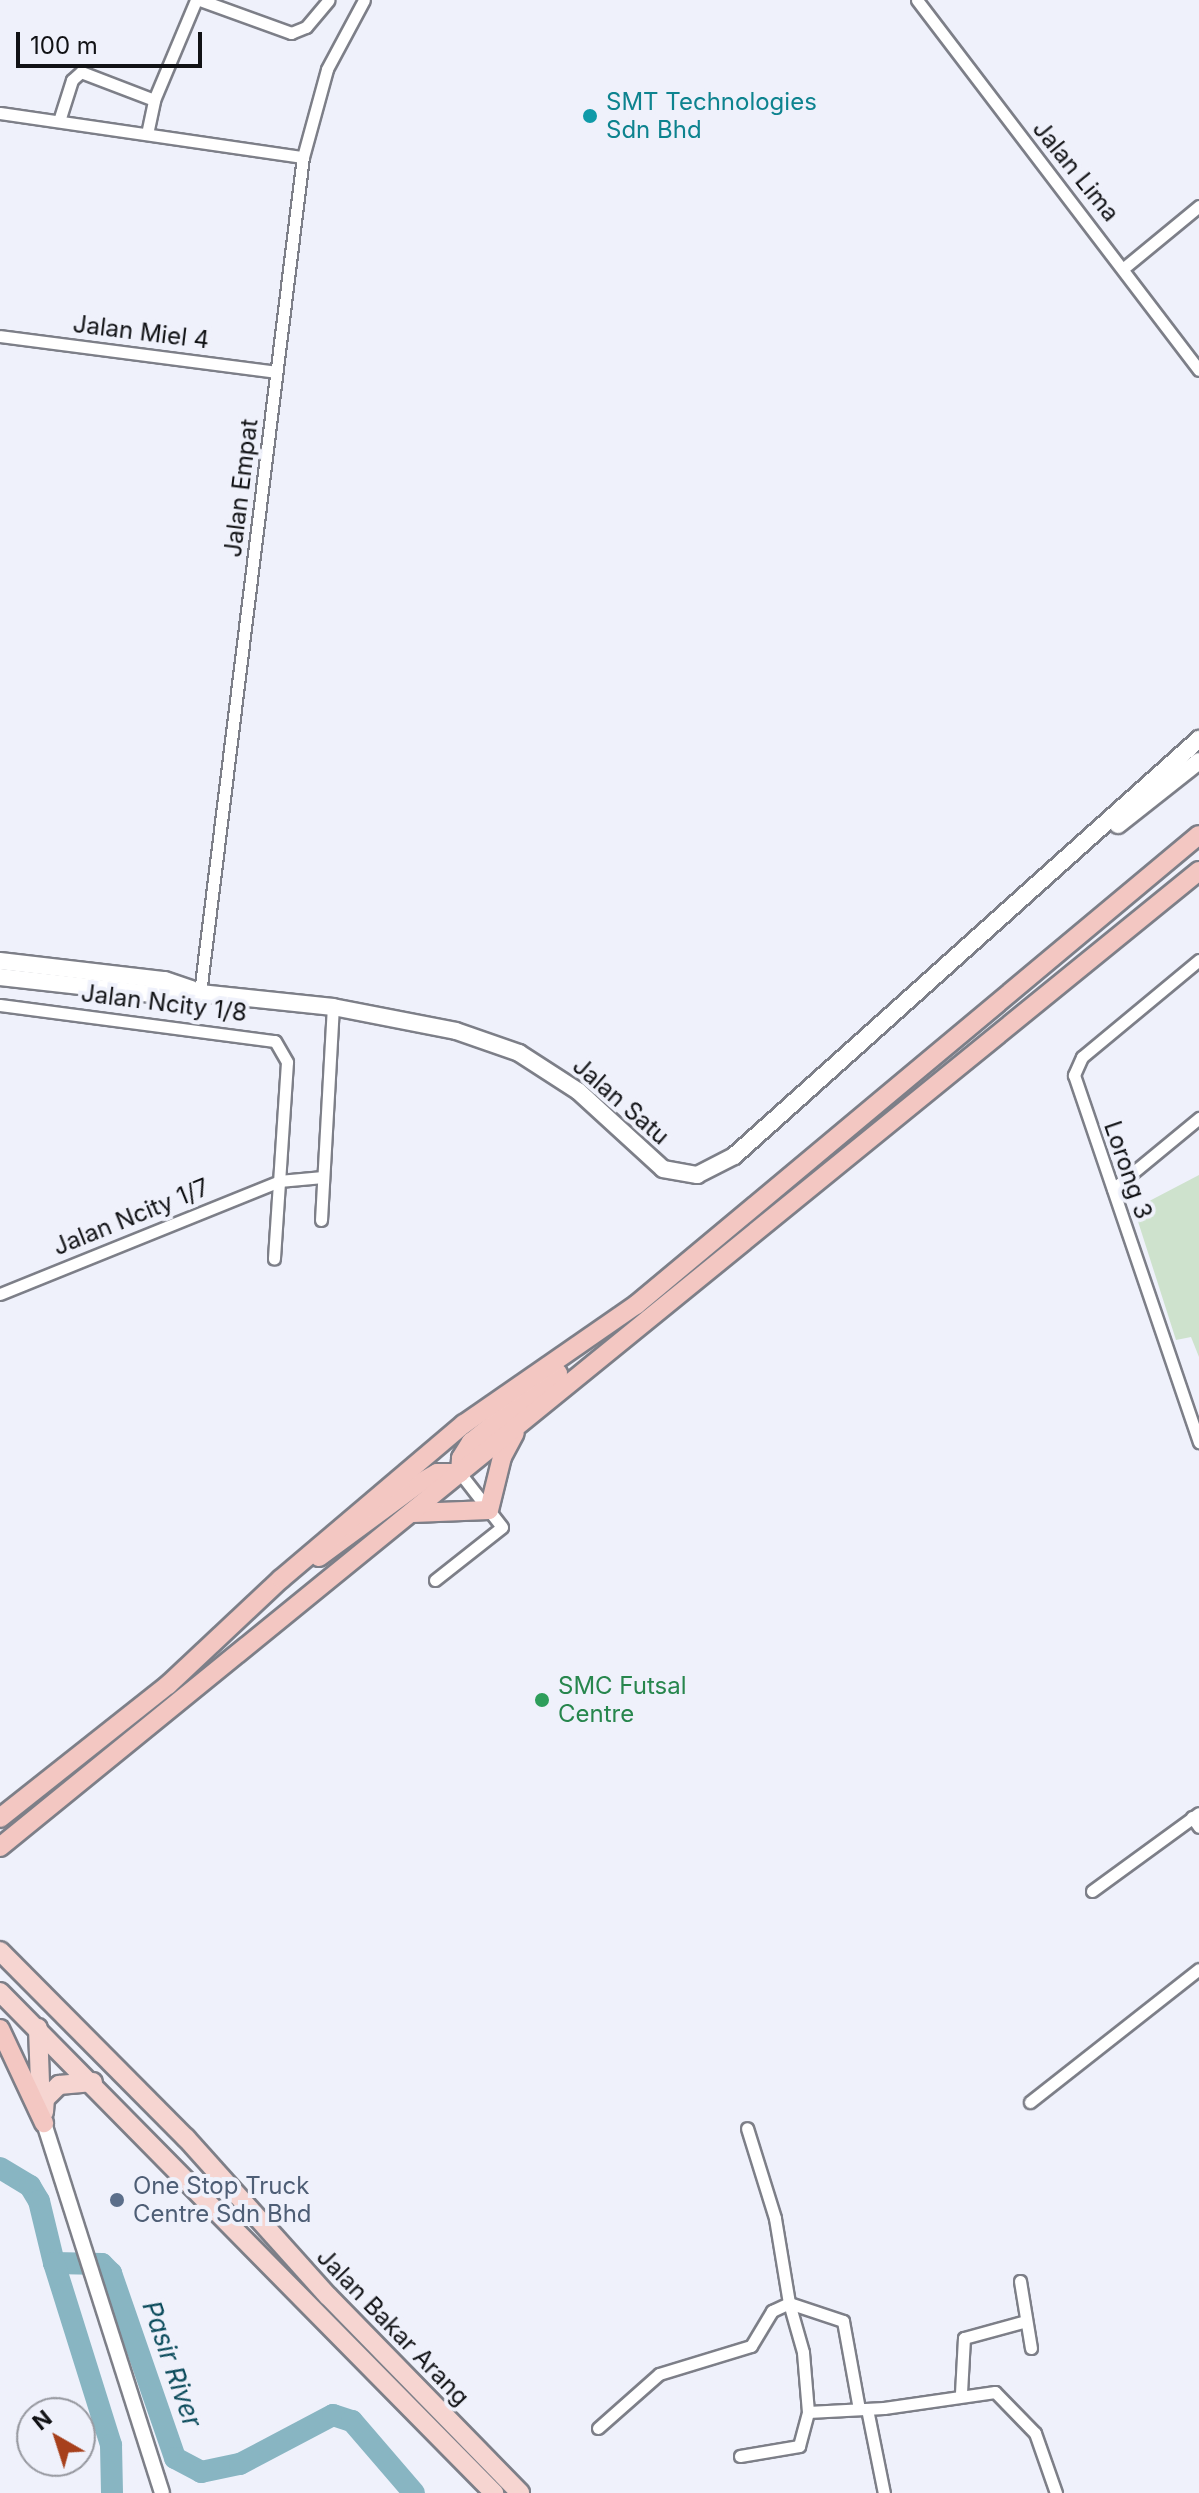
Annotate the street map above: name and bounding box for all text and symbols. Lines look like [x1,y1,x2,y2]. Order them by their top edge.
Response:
scale bar [20,16,206,66]
text: 100 m [30,31,98,60]
place label: SMT Technologies Sdn Bhd [606,88,817,144]
marker: SMT Technologies Sdn Bhd [581,107,599,125]
street label: Jalan Lima [1027,115,1125,227]
street label: Jalan Miel 4 [71,309,211,355]
street label: Jalan Empat [218,417,264,559]
street label: Jalan Ncity 1/8 [79,979,249,1027]
street label: Jalan Satu [567,1051,675,1151]
street label: Lorong 3 [1098,1117,1158,1223]
street label: Jalan Ncity 1/7 [49,1173,213,1261]
place label: SMC Futsal Centre [558,1672,686,1728]
marker: SMC Futsal Centre [533,1691,551,1709]
place label: One Stop Truck Centre Sdn Bhd [133,2172,312,2228]
marker: One Stop Truck Centre Sdn Bhd [108,2191,126,2209]
street label: Jalan Bakar Arang [311,2243,475,2411]
water label: Pasir River [136,2297,208,2431]
north arrow [16,2397,96,2477]
text: N [27,2405,57,2435]

